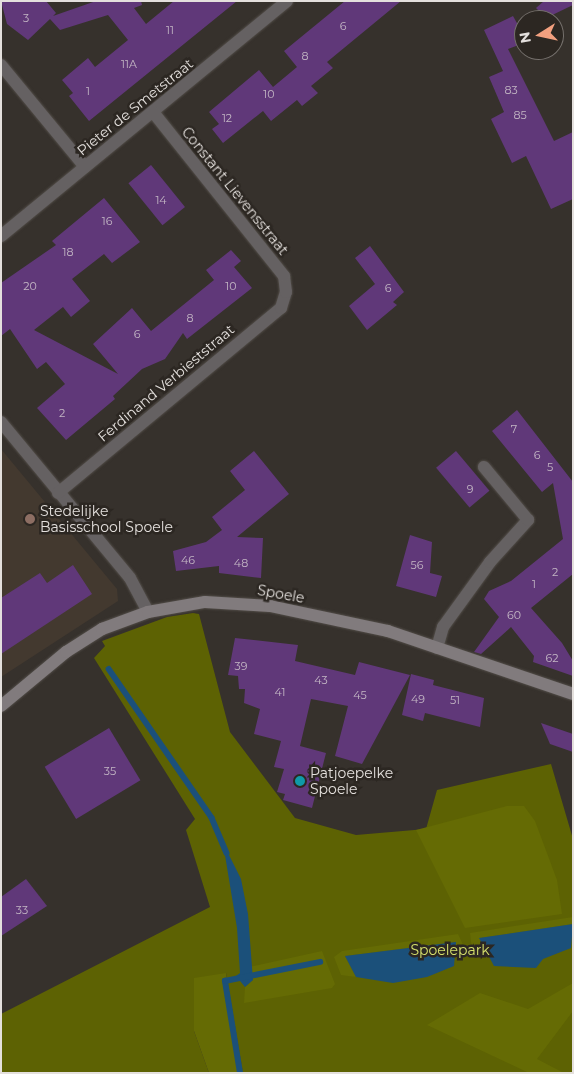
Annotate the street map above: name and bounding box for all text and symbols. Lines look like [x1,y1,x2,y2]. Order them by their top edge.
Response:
north arrow [514,10,564,60]
house number: 3 [23,11,29,25]
house number: 6 [340,19,346,33]
house number: 11 [166,23,174,37]
text: N [515,30,535,45]
house number: 8 [301,49,309,63]
street label: Pieter de Smetstraat [74,55,196,159]
house number: 11A [121,57,137,71]
house number: 83 [504,83,518,97]
house number: 1 [86,84,90,98]
house number: 10 [263,87,275,101]
house number: 85 [513,108,527,122]
house number: 12 [222,111,232,125]
street label: Constant Lievensstraat [178,124,292,258]
house number: 14 [155,193,167,207]
house number: 16 [102,214,112,228]
house number: 18 [63,245,73,259]
house number: 20 [23,279,37,293]
house number: 10 [225,279,237,293]
house number: 6 [385,281,391,295]
house number: 8 [186,311,194,325]
street label: Ferdinand Verbieststraat [94,321,238,445]
house number: 6 [134,327,140,341]
house number: 2 [59,406,65,420]
house number: 7 [511,422,517,436]
house number: 6 [534,448,540,462]
house number: 5 [547,460,553,474]
house number: 9 [467,482,473,496]
place label: Stedelijke Basisschool Spoele [40,503,173,536]
marker: Stedelijke Basisschool Spoele [24,513,36,525]
house number: 46 [181,553,195,567]
house number: 48 [234,556,248,570]
house number: 56 [411,558,423,572]
house number: 2 [552,565,558,579]
house number: 1 [532,577,536,591]
street label: Spoele [256,582,306,606]
house number: 60 [507,608,521,622]
house number: 62 [546,651,558,665]
house number: 39 [235,659,247,673]
house number: 43 [314,673,328,687]
house number: 41 [275,685,285,699]
house number: 45 [353,688,367,702]
house number: 49 [411,692,425,706]
house number: 51 [450,693,460,707]
house number: 35 [104,764,116,778]
place label: Patjoepelke Spoele [310,765,393,798]
marker: Patjoepelke Spoele [294,775,306,787]
house number: 33 [16,903,28,917]
park label: Spoelepark [410,942,490,958]

